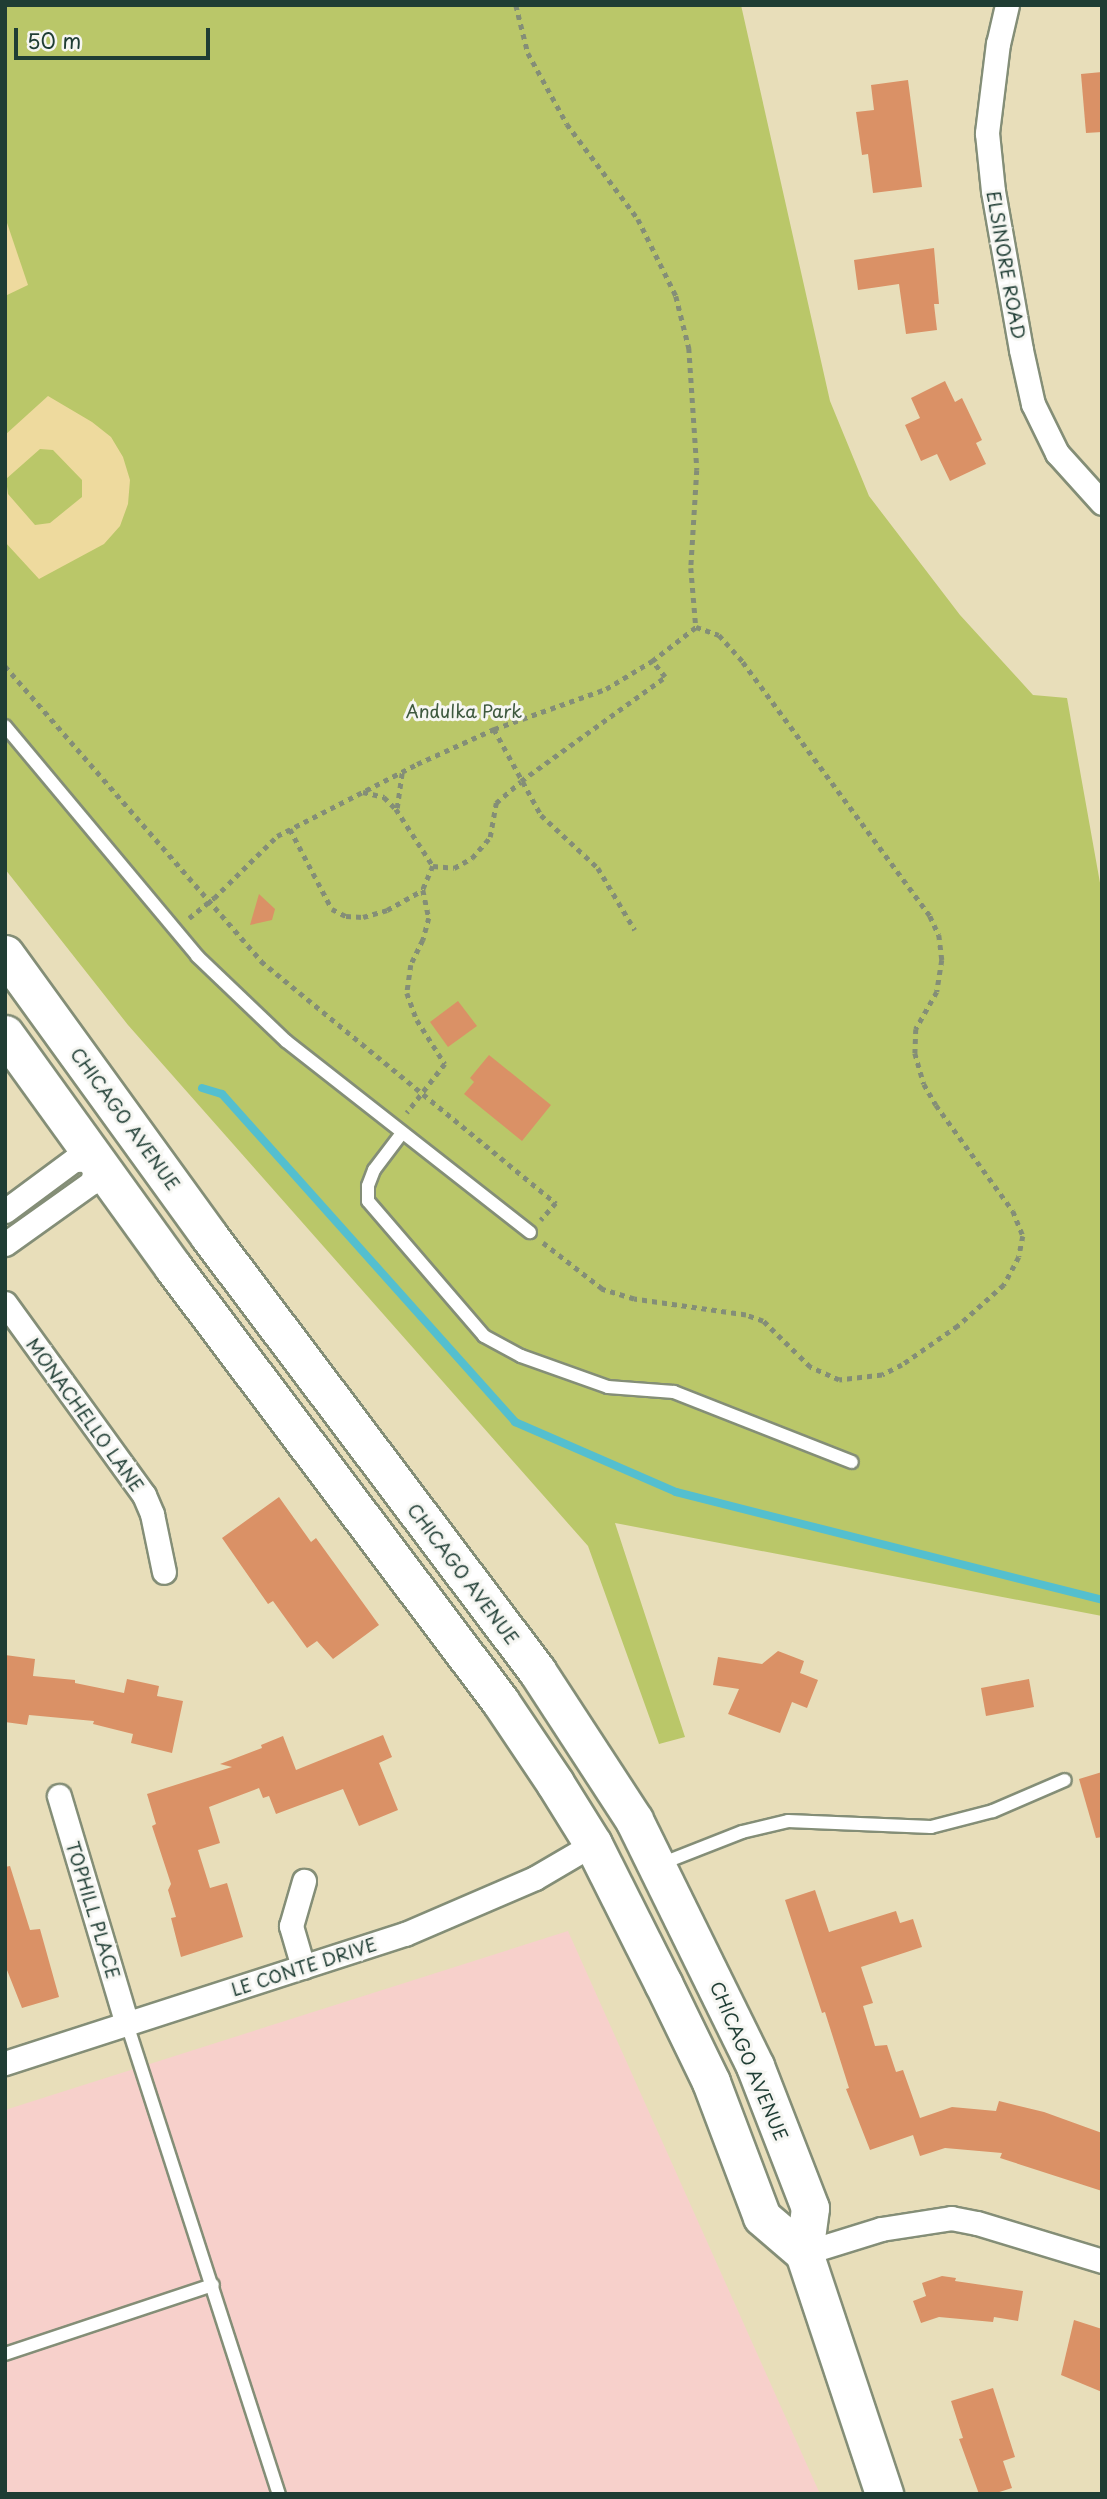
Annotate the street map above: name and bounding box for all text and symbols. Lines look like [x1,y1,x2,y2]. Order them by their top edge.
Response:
scale bar [18,14,214,58]
text: 50 m [27,24,81,56]
street label: ELSINORE ROAD [982,188,1030,342]
park label: Andulka Park [405,700,523,722]
street label: CHICAGO AVENUE [66,1044,184,1194]
street label: MONACHELLO LANE [21,1333,149,1497]
street label: CHICAGO AVENUE [403,1500,523,1648]
street label: TOPHILL PLACE [62,1839,124,1981]
street label: LE CONTE DRIVE [228,1933,380,2001]
street label: CHICAGO AVENUE [706,1978,792,2144]

